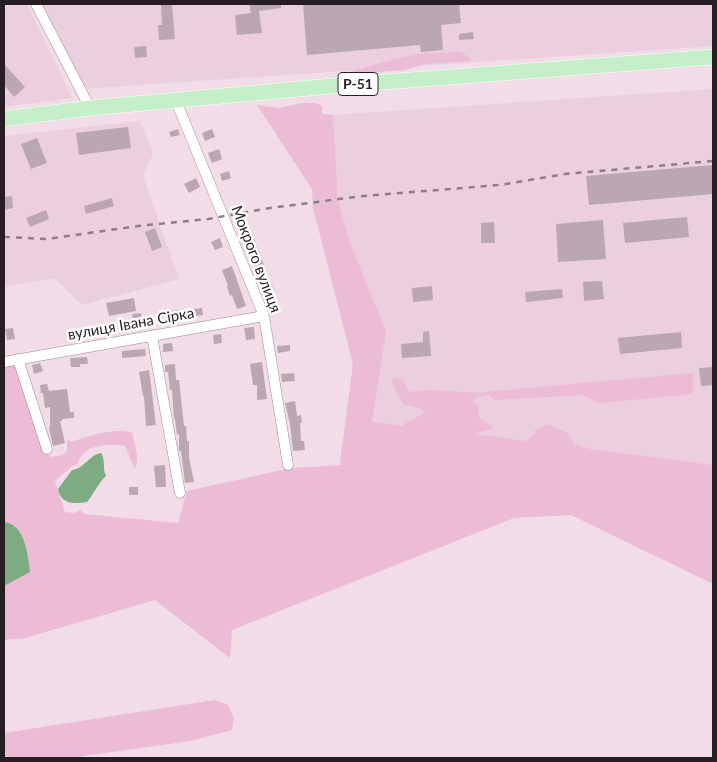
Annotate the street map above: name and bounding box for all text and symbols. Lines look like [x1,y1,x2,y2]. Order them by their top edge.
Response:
road number: Р-51 [338,72,378,96]
street label: Мокрого вулиця [227,203,285,315]
street label: вулиця Івана Сірка [66,304,196,344]

